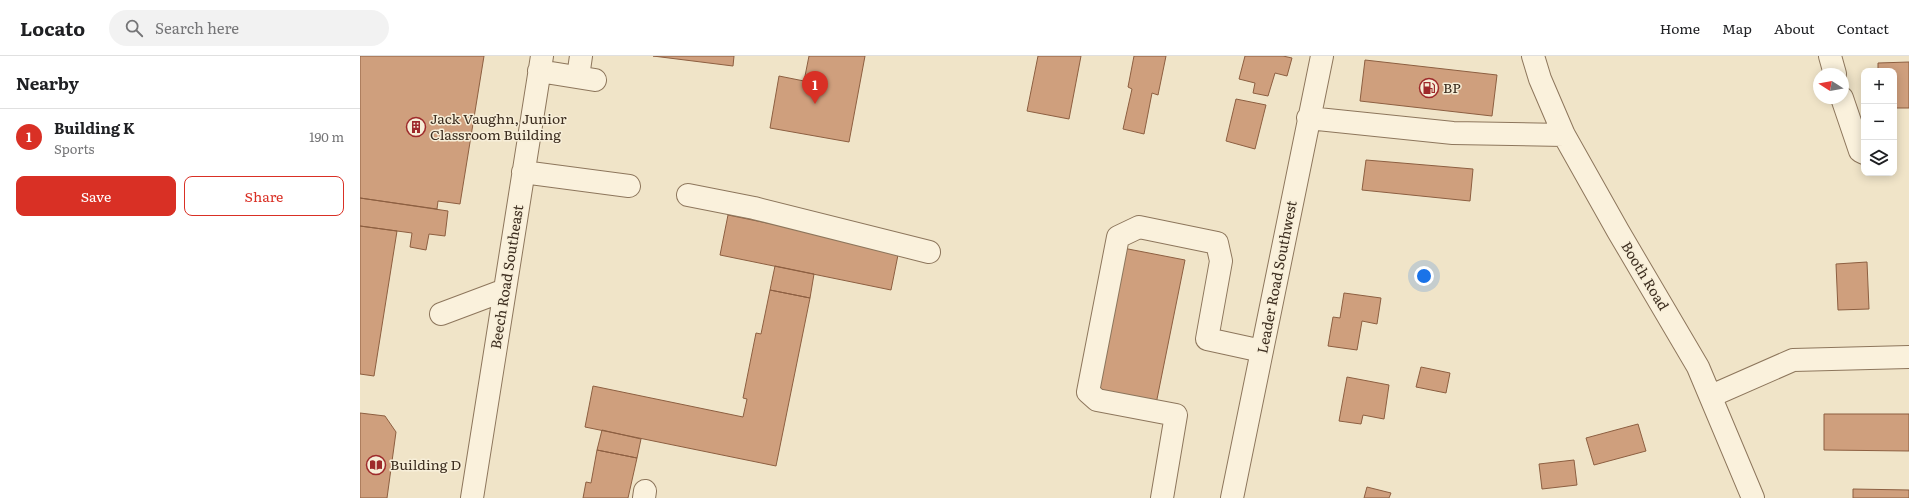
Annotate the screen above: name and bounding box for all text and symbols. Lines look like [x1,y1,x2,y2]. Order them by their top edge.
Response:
search box [109,10,389,46]
text: Locato [20,14,85,42]
text: Search here [155,16,239,39]
icon: search [123,17,145,39]
text: Home [1660,18,1700,38]
text: Map [1722,18,1752,38]
text: About [1774,18,1815,38]
text: Contact [1837,18,1889,38]
north arrow [1813,68,1849,104]
map controls [1861,68,1897,176]
button: + [1861,68,1897,104]
text: Nearby [16,70,79,95]
pin: 1 [802,71,828,104]
fuel station icon: BP [1418,77,1440,99]
place label: BP [1443,77,1461,97]
button: − [1861,104,1897,140]
place label: Jack Vaughn, Junior Classroom Building [430,108,567,144]
text: Building K [54,116,135,139]
building icon: Jack Vaughn, Junior Classroom Building [405,116,427,138]
text: 1 [26,127,32,146]
text: 190 m [309,127,344,146]
text: Sports [54,139,94,158]
button: layers [1861,140,1897,176]
button: Save [16,176,176,216]
button: Share [184,176,344,216]
street label: Leader Road Southwest [1251,198,1301,355]
street label: Beech Road Southeast [485,203,527,350]
street label: Booth Road [1617,237,1675,314]
your location [1414,266,1434,286]
library icon: Building D [365,454,387,476]
place label: Building D [390,454,461,474]

